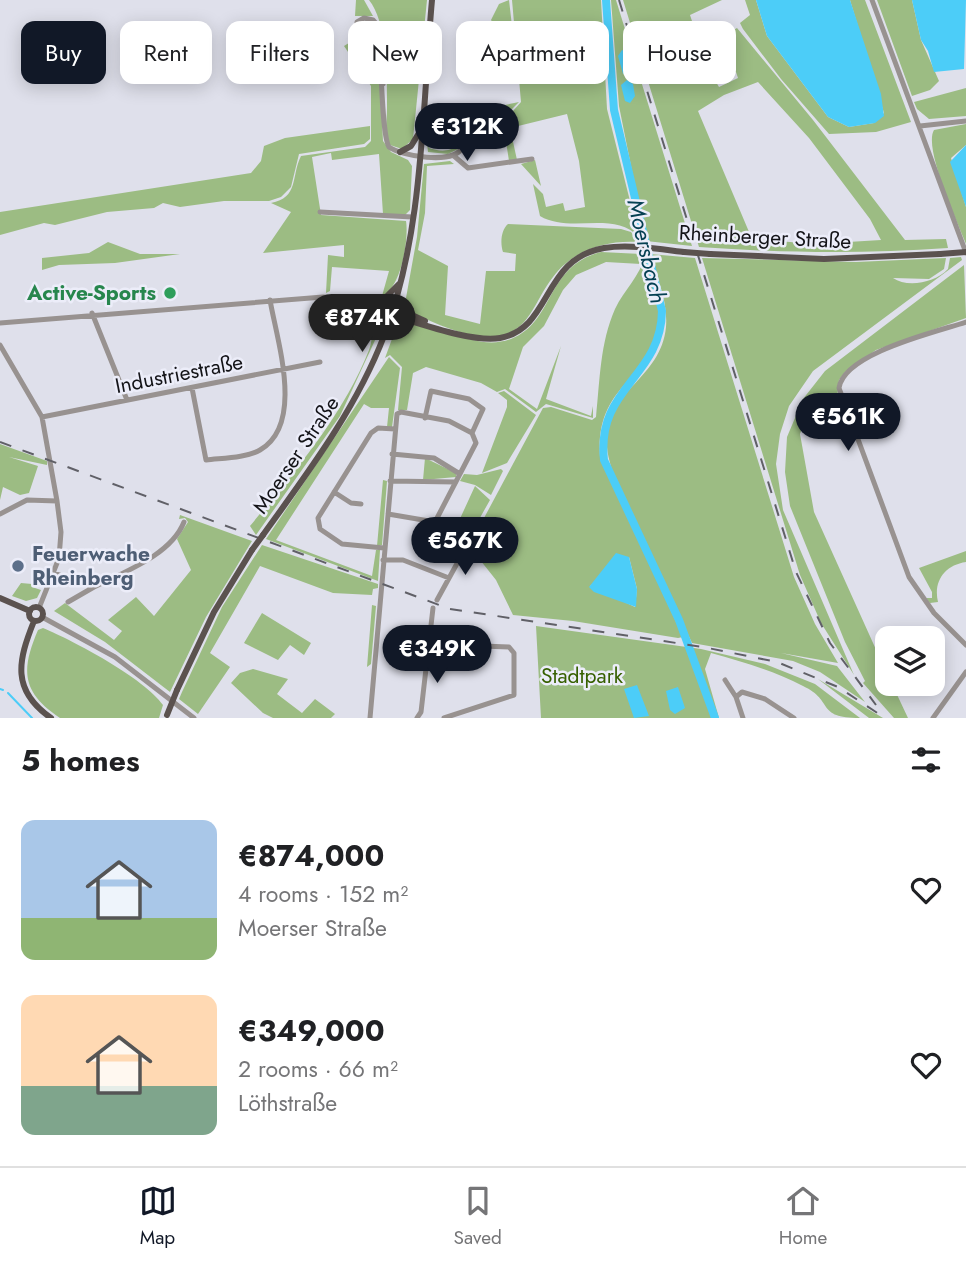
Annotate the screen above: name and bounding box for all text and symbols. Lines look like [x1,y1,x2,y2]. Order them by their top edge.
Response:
chip: Buy [21,21,106,84]
chip: Rent [120,21,212,84]
chip: Filters [226,21,334,84]
chip: New [348,21,442,84]
chip: Apartment [456,21,609,84]
chip: House [623,21,736,84]
pin: €312K [418,104,516,163]
text: €312K [431,109,503,143]
water label: Moersbach [618,195,676,307]
street label: Rheinberger Straße [678,218,852,257]
place label: Active-Sports [26,278,156,308]
marker: Active-Sports [162,285,178,301]
pin: €874K [313,294,411,354]
text: €874K [324,300,400,334]
street label: Industriestraße [113,347,246,401]
street label: Moerser Straße [246,390,347,520]
pin: €561K [799,393,897,453]
text: €561K [811,399,885,433]
pin: €567K [416,518,514,577]
text: €567K [427,523,503,557]
place label: Feuerwache Rheinberg [32,539,150,593]
marker: Feuerwache Rheinberg [10,558,26,574]
pin: €349K [388,626,486,685]
map controls [875,626,945,696]
button: layers [875,626,945,696]
text: €349K [399,631,475,665]
park label: Stadtpark [541,661,624,691]
text: 5 homes [21,739,140,782]
icon: filters [907,741,945,779]
text: €874,000 [238,834,384,877]
icon: home [77,848,161,932]
icon: heart [907,871,945,909]
text: 4 rooms · 152 m² [238,877,408,911]
text: Moerser Straße [238,911,387,945]
text: €349,000 [238,1009,385,1052]
icon: home [77,1023,161,1107]
icon: heart [907,1046,945,1084]
text: 2 rooms · 66 m² [238,1052,398,1086]
text: Löthstraße [238,1086,337,1120]
tab: Map [139,1182,177,1251]
tab: Saved [454,1182,502,1251]
tab: Home [779,1182,827,1251]

